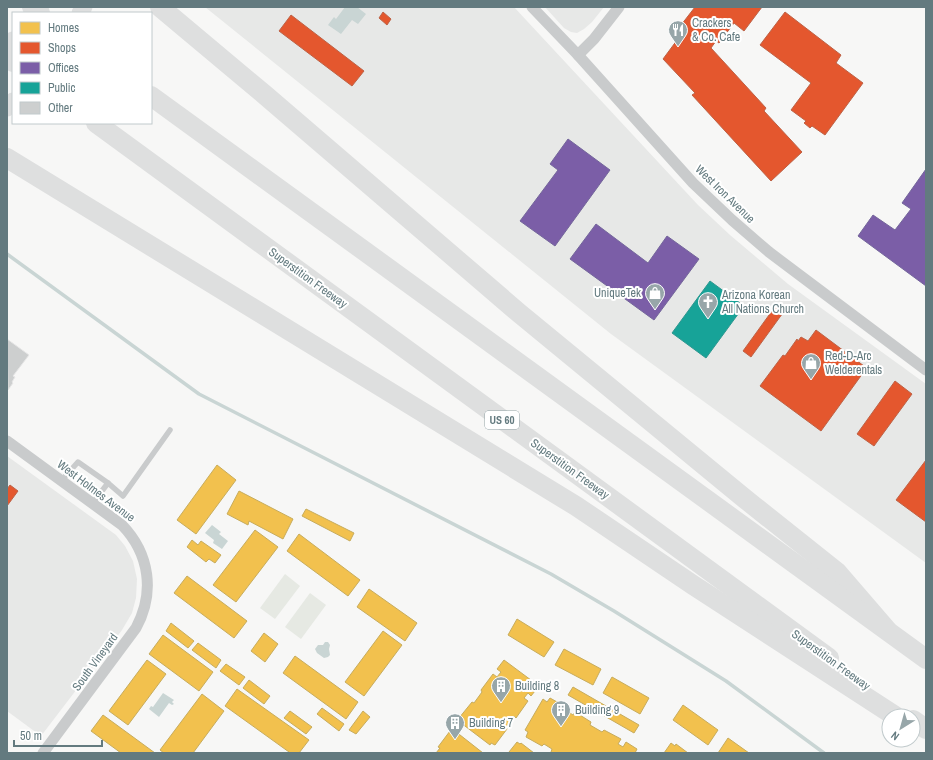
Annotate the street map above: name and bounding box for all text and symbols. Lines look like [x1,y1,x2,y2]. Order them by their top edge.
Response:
legend [12,12,152,124]
place label: Crackers & Co. Cafe [692,15,740,45]
restaurant icon: Crackers & Co. Cafe [667,19,689,47]
text: Homes [48,20,79,36]
text: Shops [48,40,76,56]
text: Offices [48,60,79,76]
text: Public [48,80,75,96]
text: Other [48,100,73,116]
street label: West Iron Avenue [692,161,758,227]
street label: Superstition Freeway [265,244,351,312]
shop icon: UniqueTek [644,282,666,310]
place label: UniqueTek [594,285,641,301]
place label: Arizona Korean All Nations Church [721,287,804,317]
church icon: Arizona Korean All Nations Church [697,291,719,319]
place label: Red-D-Arc Welderentals [825,348,882,378]
shop icon: Red-D-Arc Welderentals [800,352,822,380]
road number: US 60 [485,411,519,429]
street label: Superstition Freeway [527,435,613,503]
street label: West Holmes Avenue [54,456,138,526]
street label: Superstition Freeway [788,626,874,694]
street label: South Vineyard [69,630,121,694]
building icon: Building 8 [490,675,512,703]
place label: Building 8 [515,678,559,694]
building icon: Building 9 [550,699,572,727]
place label: Building 9 [575,702,619,718]
north arrow [881,708,921,748]
building icon: Building 7 [444,712,466,740]
place label: Building 7 [469,715,514,731]
scale bar [14,722,102,748]
text: 50 m [20,728,42,744]
text: N [888,728,902,744]

